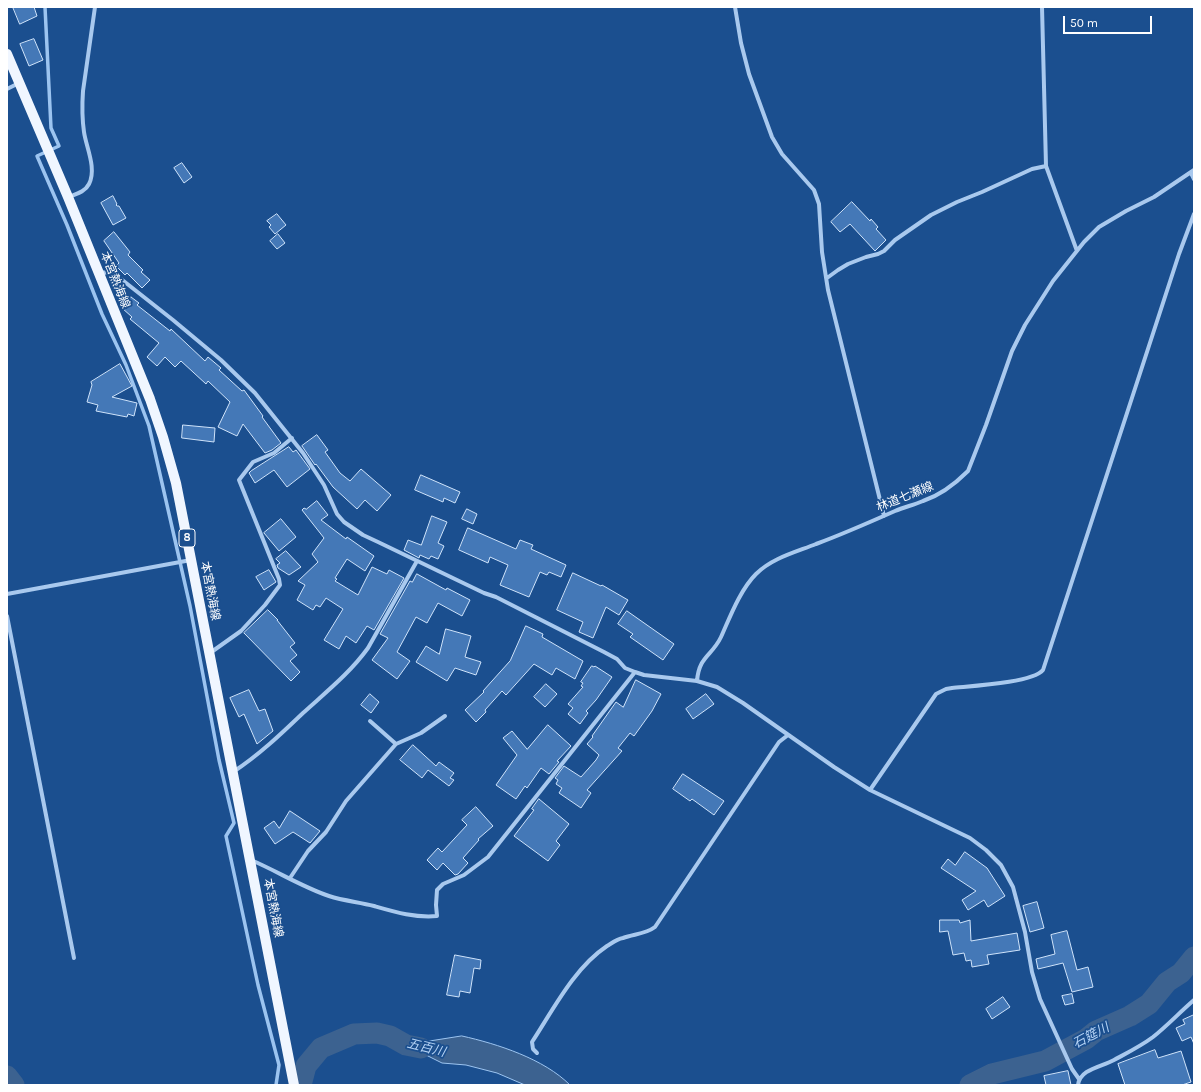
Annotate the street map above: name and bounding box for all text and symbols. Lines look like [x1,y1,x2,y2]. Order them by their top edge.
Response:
scale bar [1065,8,1154,34]
text: 50 m [1070,16,1098,30]
street label: 本宮熱海線 [97,249,133,311]
street label: 林道七瀬線 [874,479,936,515]
road number: 8 [179,529,195,547]
street label: 本宮熱海線 [197,560,223,622]
street label: 本宮熱海線 [260,877,286,939]
water label: 石筵川 [1070,1020,1112,1052]
water label: 五百川 [405,1036,447,1060]

